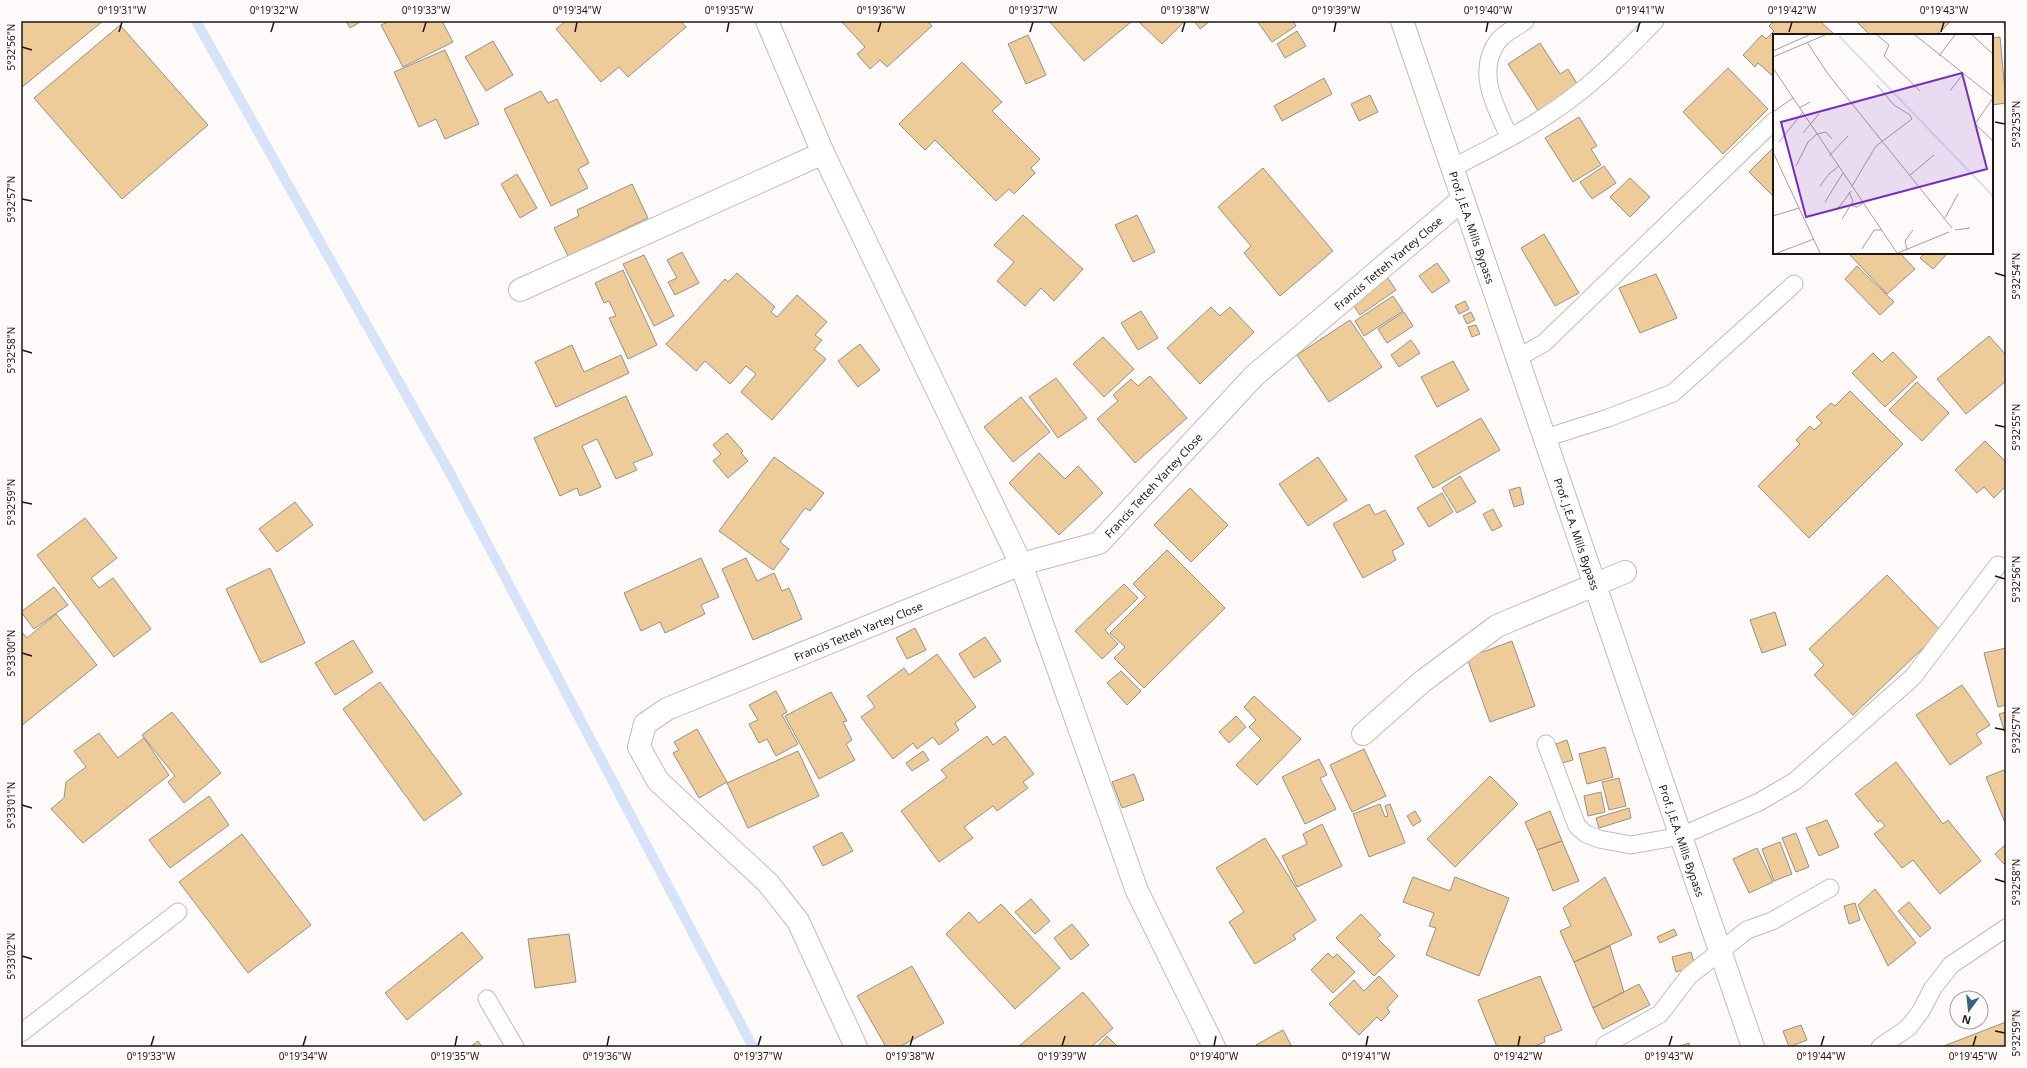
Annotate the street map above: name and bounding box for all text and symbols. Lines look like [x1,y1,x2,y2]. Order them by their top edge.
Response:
text: 0°19'31"W [98,3,147,17]
text: 0°19'32"W [250,3,299,17]
text: 0°19'33"W [402,3,451,17]
text: 0°19'34"W [553,3,602,17]
text: 0°19'35"W [705,3,754,17]
text: 0°19'36"W [857,3,906,17]
text: 0°19'37"W [1009,3,1058,17]
text: 0°19'38"W [1161,3,1210,17]
text: 0°19'39"W [1312,3,1361,17]
text: 0°19'40"W [1464,3,1513,17]
text: 0°19'41"W [1616,3,1665,17]
text: 0°19'42"W [1768,3,1817,17]
text: 0°19'43"W [1920,3,1969,17]
text: 5°32'56"N [4,24,18,70]
inset map [1773,34,1993,254]
text: 5°32'53"N [2009,101,2023,147]
street label: Prof. J.E.A. Mills Bypass [1446,169,1499,285]
text: 5°32'57"N [4,176,18,222]
street label: Francis Tetteh Yartey Close [1330,212,1445,313]
text: 5°32'54"N [2009,253,2023,299]
text: 5°32'58"N [4,327,18,373]
text: 5°32'55"N [2009,404,2023,450]
street label: Francis Tetteh Yartey Close [1101,429,1205,540]
street label: Prof. J.E.A. Mills Bypass [1551,476,1604,592]
text: 5°32'59"N [4,479,18,525]
text: 5°32'56"N [2009,556,2023,602]
street label: Francis Tetteh Yartey Close [792,598,925,664]
text: 5°33'00"N [4,630,18,676]
text: 5°32'57"N [2009,707,2023,753]
text: 5°33'01"N [4,782,18,828]
street label: Prof. J.E.A. Mills Bypass [1656,782,1708,899]
text: 5°32'58"N [2009,859,2023,905]
text: 5°33'02"N [4,933,18,979]
north arrow [1949,990,1989,1030]
text: 5°32'59"N [2009,1010,2023,1056]
text: N [1960,1012,1973,1029]
text: 0°19'33"W [127,1049,176,1063]
text: 0°19'34"W [279,1049,328,1063]
text: 0°19'35"W [431,1049,480,1063]
text: 0°19'36"W [583,1049,632,1063]
text: 0°19'37"W [734,1049,783,1063]
text: 0°19'38"W [886,1049,935,1063]
text: 0°19'39"W [1038,1049,1087,1063]
text: 0°19'40"W [1190,1049,1239,1063]
text: 0°19'41"W [1342,1049,1391,1063]
text: 0°19'42"W [1494,1049,1543,1063]
text: 0°19'43"W [1645,1049,1694,1063]
text: 0°19'44"W [1797,1049,1846,1063]
text: 0°19'45"W [1949,1049,1998,1063]

